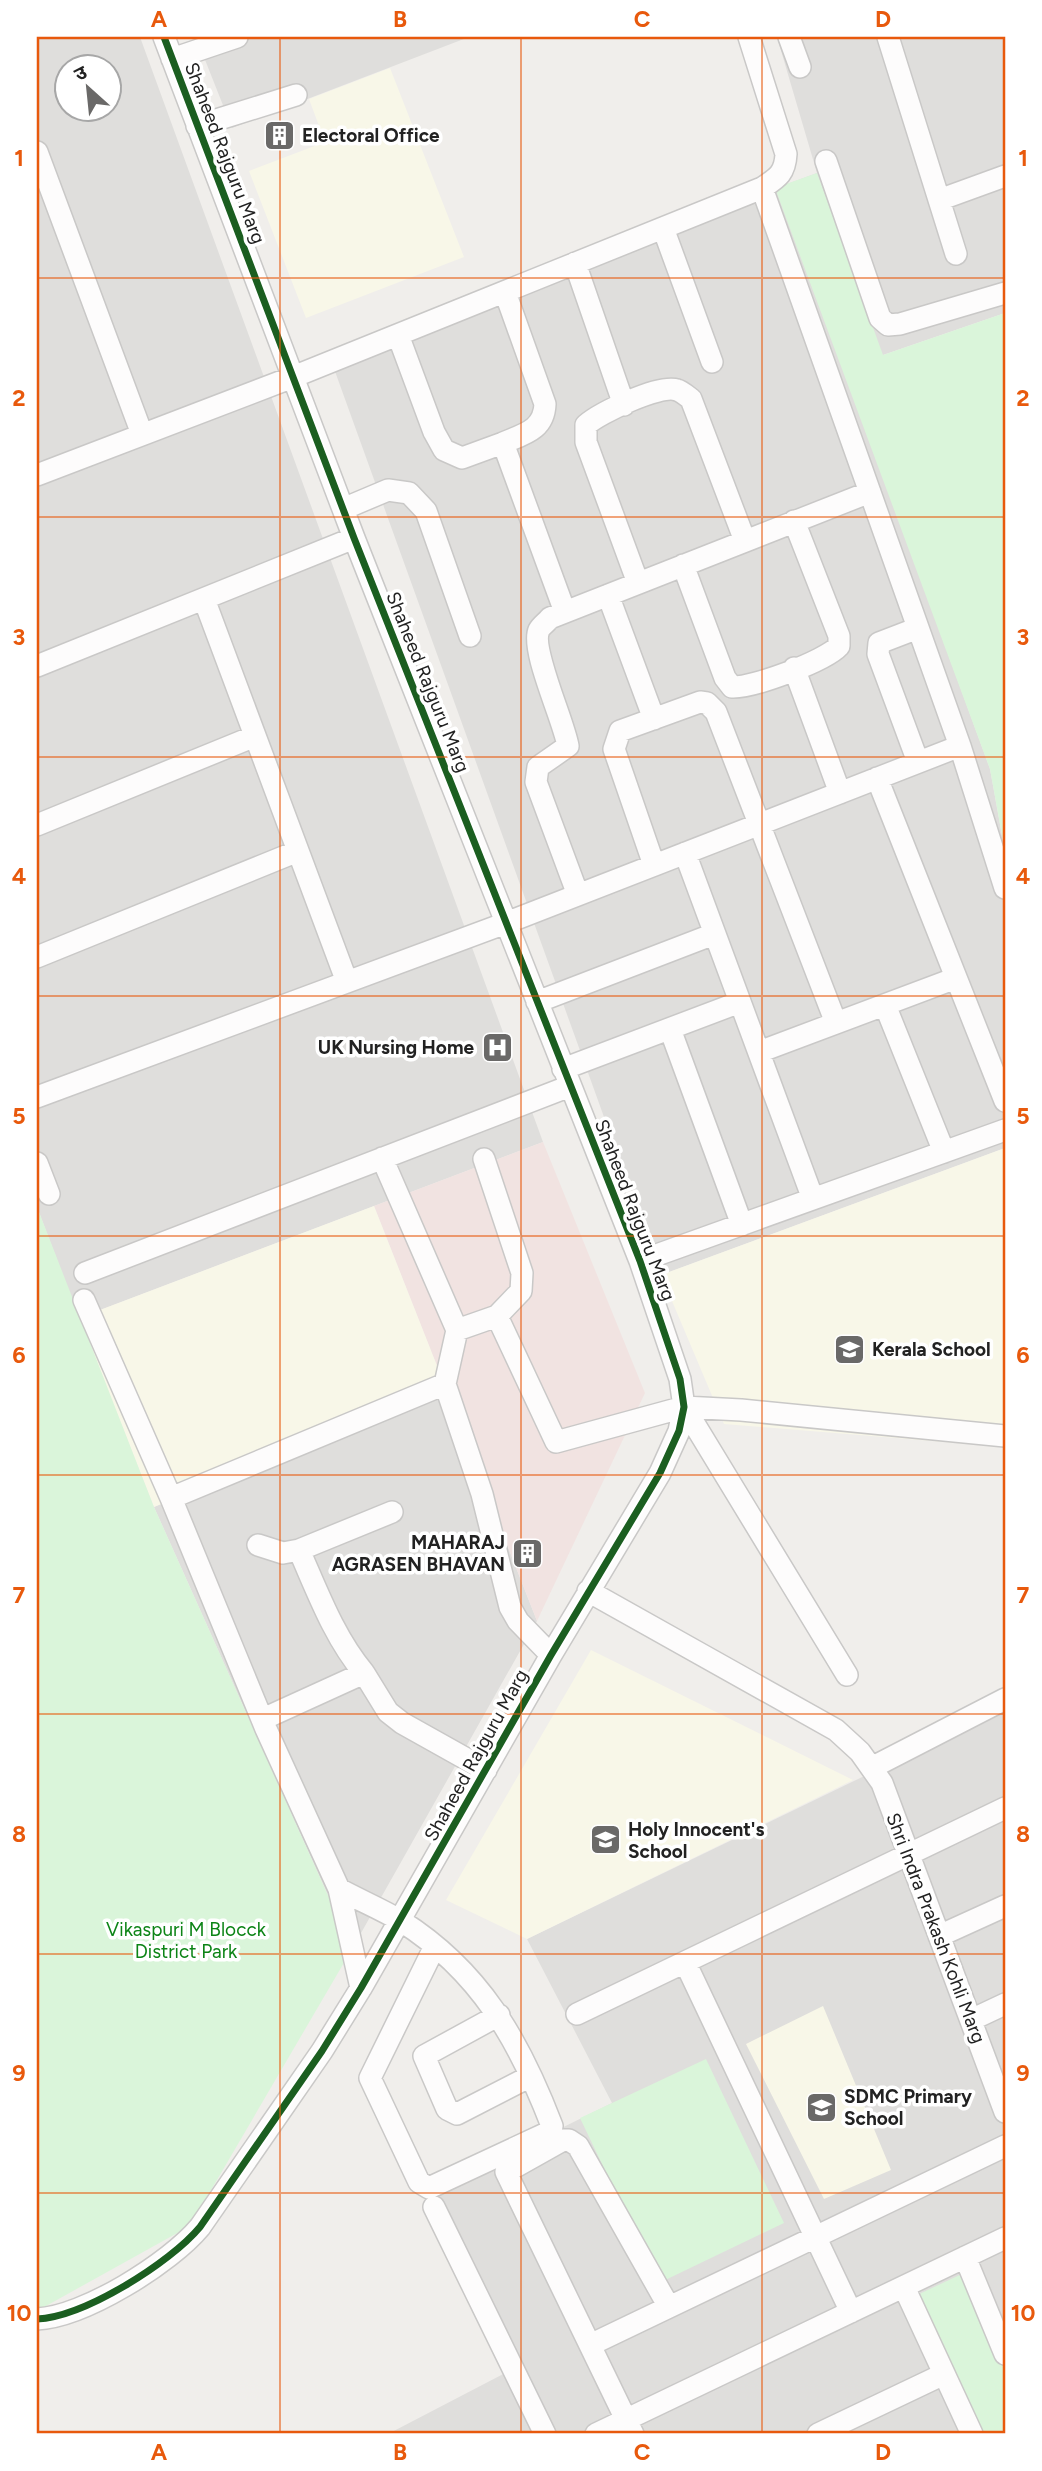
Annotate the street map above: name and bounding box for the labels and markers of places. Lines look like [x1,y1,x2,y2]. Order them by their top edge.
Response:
building icon: Electoral Office [262,118,296,152]
place label: Electoral Office [302,124,440,147]
hospital icon: UK Nursing Home [480,1030,514,1064]
place label: UK Nursing Home [318,1036,474,1059]
school or university icon: Kerala School [832,1332,866,1366]
place label: Kerala School [872,1338,991,1361]
place label: MAHARAJ AGRASEN BHAVAN [332,1531,505,1576]
building icon: MAHARAJ AGRASEN BHAVAN [511,1536,545,1570]
place label: Holy Innocent's School [628,1818,765,1863]
school or university icon: Holy Innocent's School [588,1823,622,1857]
place label: SDMC Primary School [844,2085,972,2130]
school or university icon: SDMC Primary School [804,2090,838,2124]

